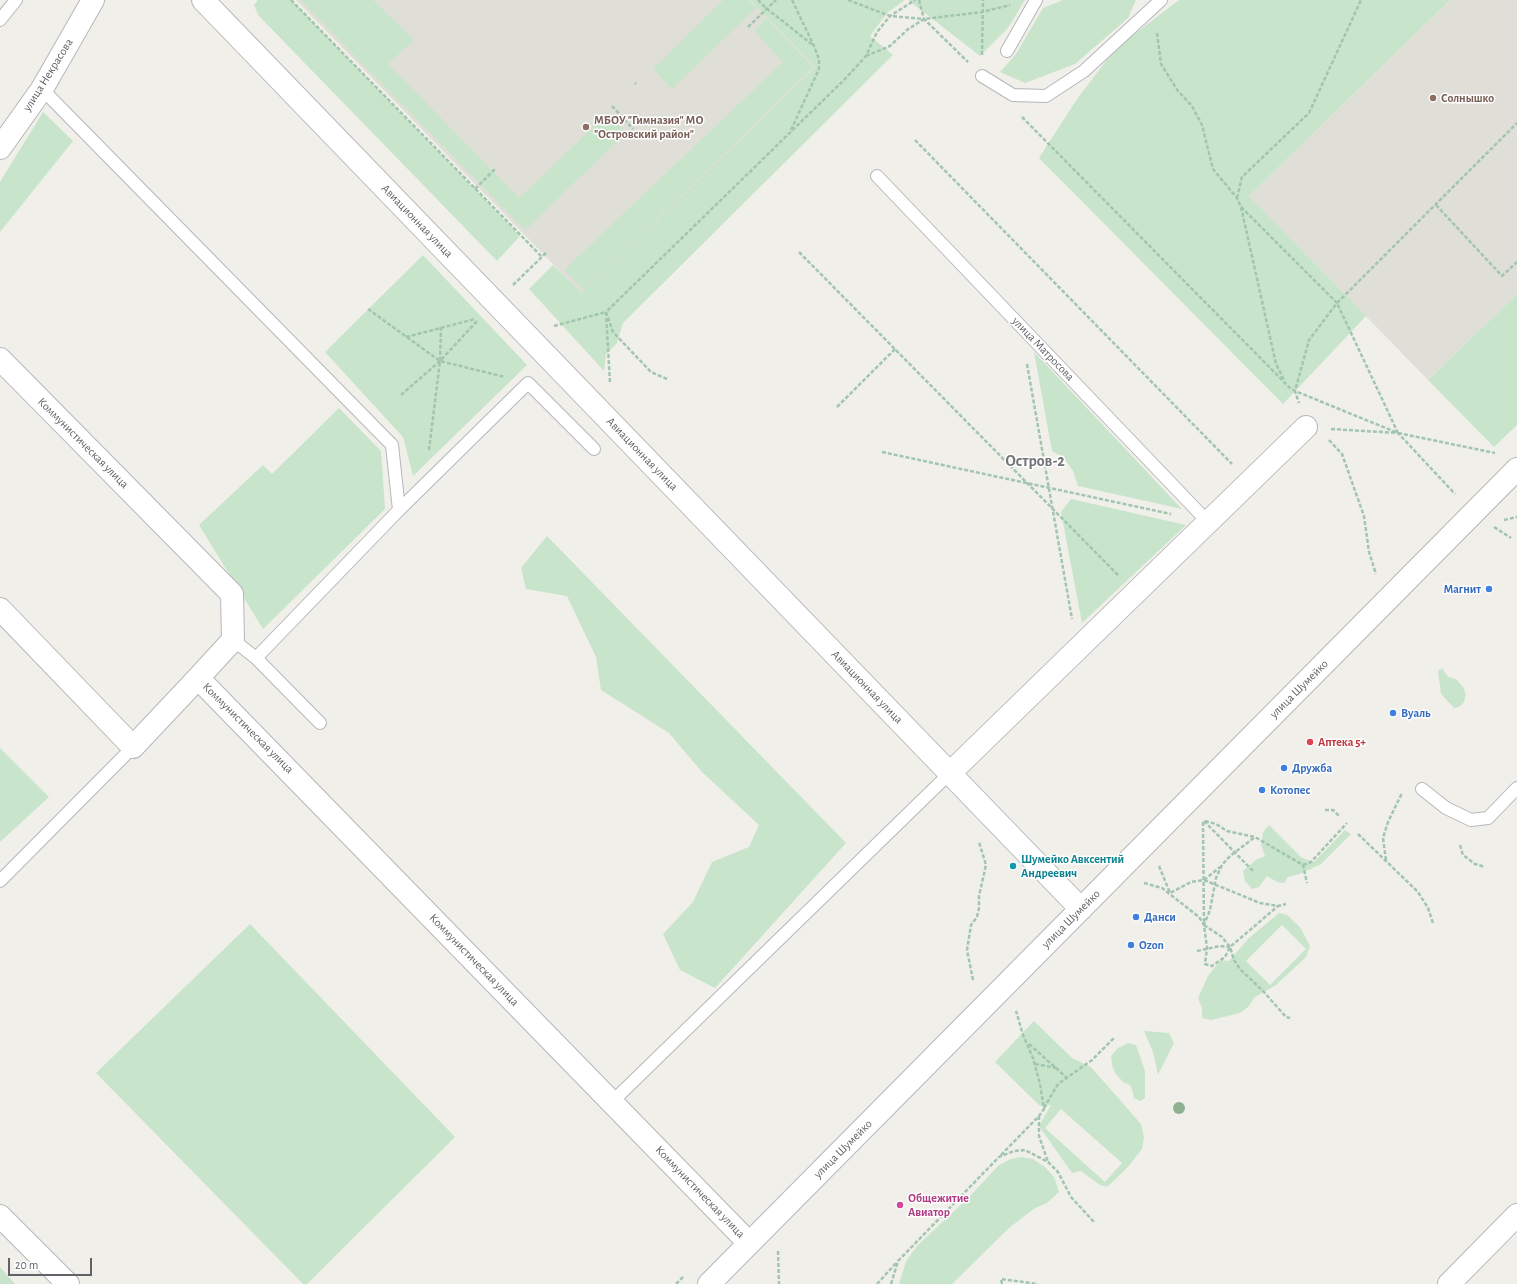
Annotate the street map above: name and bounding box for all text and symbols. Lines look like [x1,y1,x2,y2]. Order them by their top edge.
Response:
street label: улица Некрасова [20,36,76,114]
place label: Солнышко [1441,91,1494,105]
marker: Солнышко [1428,93,1438,103]
place label: МБОУ "Гимназия" МО "Островский район" [594,113,704,141]
marker: МБОУ "Гимназия" МО "Островский район" [581,122,591,132]
street label: Авиационная улица [378,181,456,261]
street label: улица Матросова [1009,314,1077,384]
street label: Коммунистическая улица [35,395,131,491]
street label: Авиационная улица [603,414,681,494]
district label: Остров-2 [1005,451,1065,471]
place label: Магнит [1444,582,1481,596]
marker: Магнит [1484,584,1494,594]
street label: Авиационная улица [828,647,906,727]
street label: улица Шумейко [1267,657,1331,721]
street label: Коммунистическая улица [200,680,296,776]
place label: Вуаль [1401,706,1431,720]
marker: Вуаль [1388,708,1398,718]
place label: Аптека 5+ [1318,735,1366,749]
marker: Аптека 5+ [1305,737,1315,747]
place label: Дружба [1292,761,1332,775]
marker: Дружба [1279,763,1289,773]
place label: Котопес [1270,783,1310,797]
marker: Котопес [1257,785,1267,795]
place label: Шумейко Авксентий Андреевич [1021,852,1124,880]
marker: Шумейко Авксентий Андреевич [1008,861,1018,871]
street label: улица Шумейко [1039,887,1103,951]
place label: Данси [1144,910,1176,924]
street label: Коммунистическая улица [426,911,522,1009]
marker: Данси [1131,912,1141,922]
place label: Ozon [1139,938,1164,952]
marker: Ozon [1126,940,1136,950]
street label: улица Шумейко [811,1117,875,1181]
street label: Коммунистическая улица [652,1143,748,1241]
place label: Общежитие Авиатор [908,1191,969,1219]
marker: Общежитие Авиатор [895,1200,905,1210]
scale bar [10,1250,94,1276]
text: 20 m [15,1259,38,1271]

